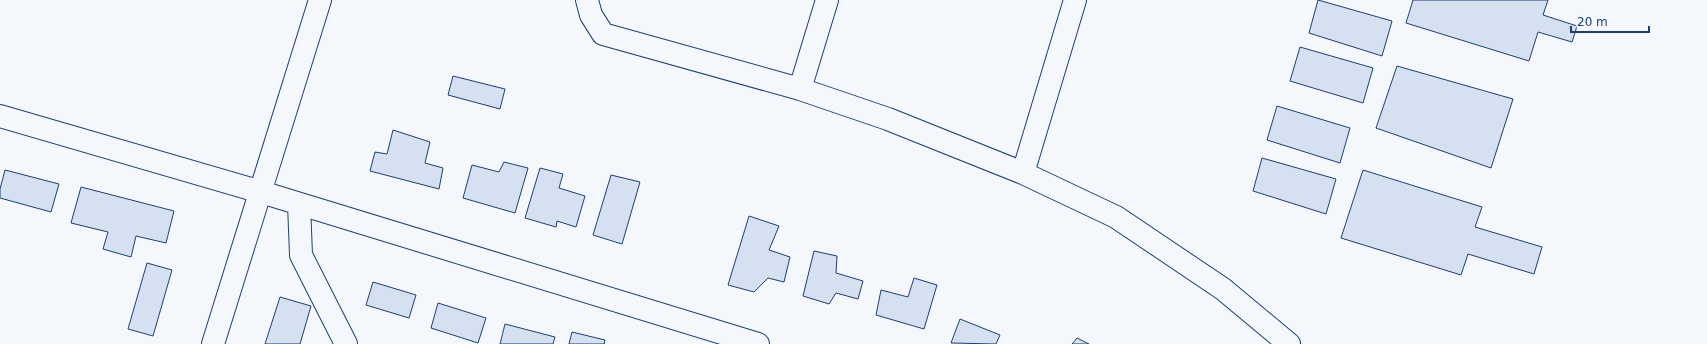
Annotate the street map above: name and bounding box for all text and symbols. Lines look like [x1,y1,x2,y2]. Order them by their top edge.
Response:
scale bar [1571,8,1649,34]
text: 20 m [1577,15,1608,29]

